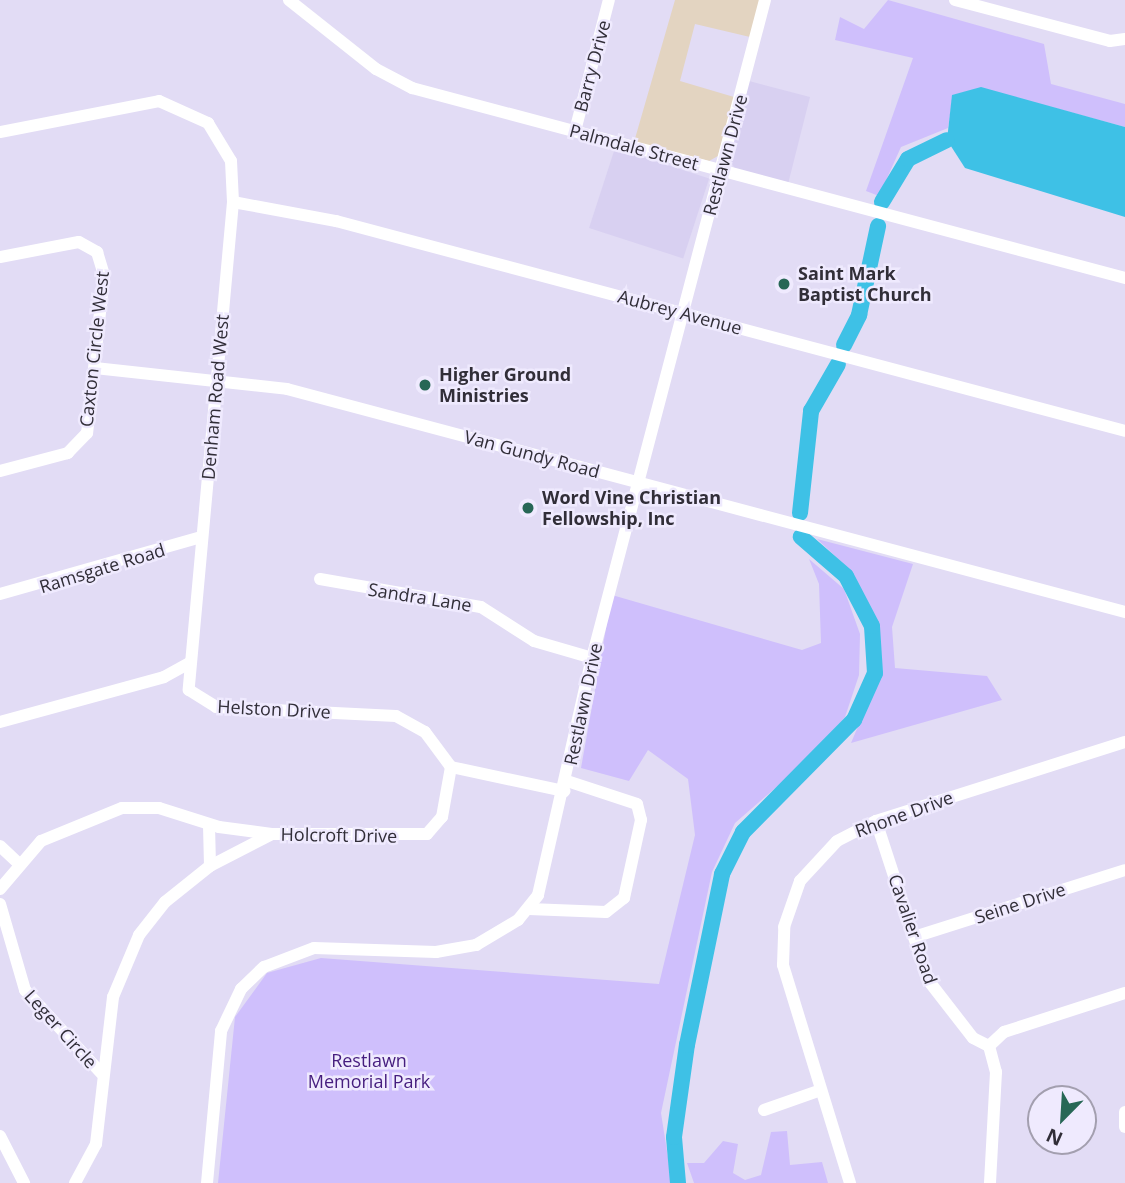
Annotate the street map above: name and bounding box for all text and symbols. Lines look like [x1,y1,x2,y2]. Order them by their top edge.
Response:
street label: Barry Drive [569,18,615,114]
street label: Restlawn Drive [698,92,752,218]
street label: Palmdale Street [567,119,701,175]
place label: Saint Mark Baptist Church [798,263,931,306]
street label: Caxton Circle West [75,270,113,428]
marker: Saint Mark Baptist Church [776,276,792,292]
street label: Aubrey Avenue [616,285,744,339]
street label: Denham Road West [197,313,233,481]
place label: Higher Ground Ministries [439,364,571,406]
marker: Higher Ground Ministries [417,377,433,393]
street label: Van Gundy Road [462,426,602,482]
place label: Word Vine Christian Fellowship, Inc [542,487,721,530]
marker: Word Vine Christian Fellowship, Inc [520,500,536,516]
street label: Ramsgate Road [37,539,167,597]
street label: Sandra Lane [367,578,473,616]
street label: Restlawn Drive [559,641,607,767]
street label: Helston Drive [217,695,331,723]
street label: Rhone Drive [852,786,956,842]
street label: Holcroft Drive [280,823,398,847]
street label: Cavalier Road [884,871,942,987]
street label: Seine Drive [972,878,1068,928]
street label: Leger Circle [20,985,102,1073]
park label: Restlawn Memorial Park [308,1050,430,1092]
north arrow [1027,1085,1097,1155]
text: N [1042,1122,1067,1152]

